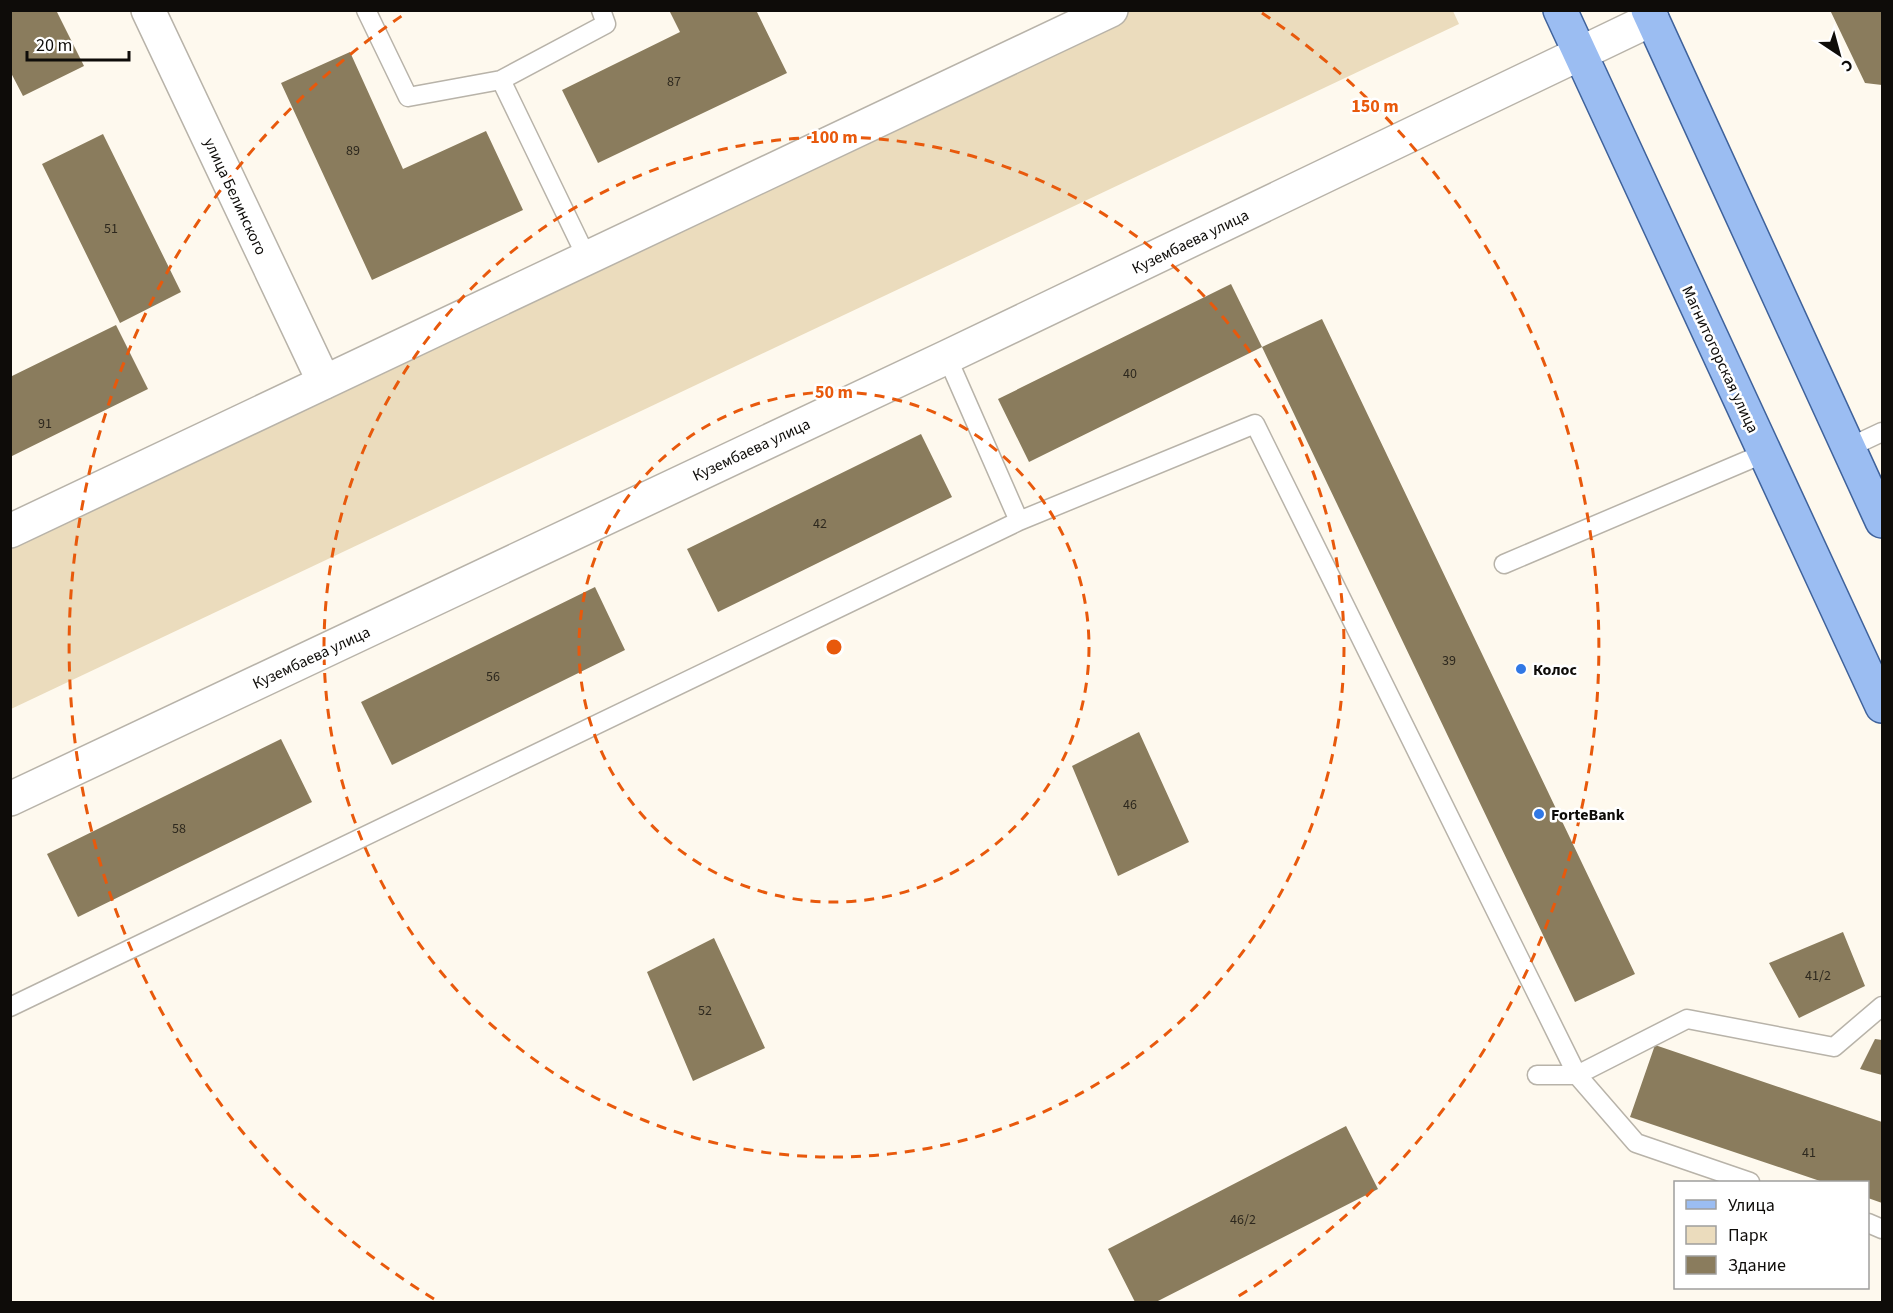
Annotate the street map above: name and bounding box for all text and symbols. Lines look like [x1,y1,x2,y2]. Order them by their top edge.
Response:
scale bar [27,24,129,62]
north arrow [1809,24,1869,84]
text: 20 m [36,33,72,58]
text: С [1837,54,1857,77]
house number: 87 [667,72,681,92]
text: 150 m [1351,94,1399,119]
text: 100 m [810,125,858,150]
street label: улица Белинского [198,134,272,259]
house number: 89 [346,141,360,161]
street label: Кузембаева улица [1128,204,1253,280]
house number: 51 [104,219,118,239]
street label: Магнитогорская улица [1676,282,1764,437]
house number: 40 [1123,364,1137,384]
text: 50 m [815,380,853,405]
street label: Кузембаева улица [689,413,814,487]
house number: 91 [38,414,52,434]
house number: 42 [813,514,827,534]
street label: Кузембаева улица [249,621,374,695]
centre of rings [824,637,844,657]
house number: 39 [1442,651,1456,671]
place label: Колос [1533,659,1577,681]
marker: Колос [1514,662,1528,676]
house number: 56 [486,667,500,687]
house number: 46 [1123,795,1137,815]
place label: ForteBank [1551,804,1625,826]
marker: ForteBank [1532,807,1546,821]
house number: 58 [172,819,186,839]
house number: 41/2 [1805,966,1831,986]
house number: 52 [698,1001,712,1021]
house number: 41 [1802,1143,1816,1163]
legend [1674,1181,1869,1289]
text: Улица [1728,1193,1775,1218]
house number: 46/2 [1230,1210,1256,1230]
text: Парк [1728,1223,1768,1248]
text: Здание [1728,1253,1786,1278]

